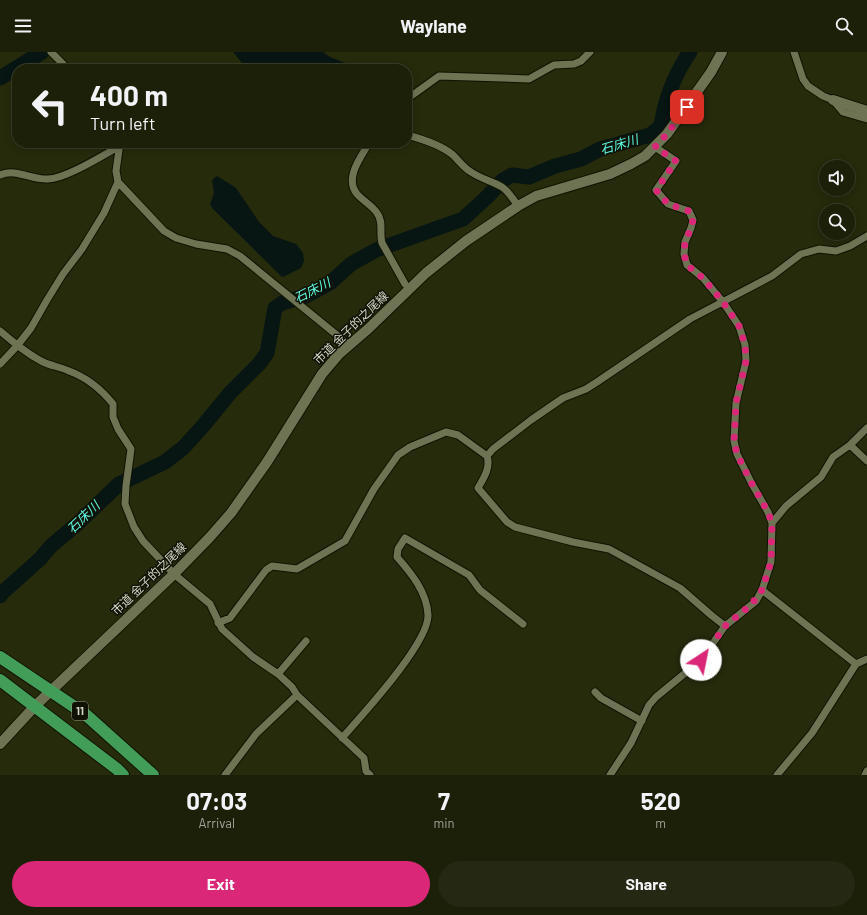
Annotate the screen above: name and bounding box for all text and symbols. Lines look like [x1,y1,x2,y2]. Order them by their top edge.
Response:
icon: menu [12,15,34,37]
text: Waylane [400,15,467,37]
icon: search [833,15,855,37]
text: 400 m [90,78,168,112]
icon: left [24,80,76,132]
pin [670,90,704,124]
icon: arrive [676,96,698,118]
text: Turn left [90,112,156,134]
water label: 石床川 [598,130,642,157]
map controls [819,160,855,240]
button: sound [819,160,855,196]
button: search [819,204,855,240]
water label: 石床川 [291,273,335,306]
street label: 市道 金子的之尾線 [310,288,391,366]
water label: 石床川 [63,496,104,536]
street label: 市道 金子的之尾線 [108,539,189,617]
position arrow [680,639,722,681]
road number: 11 [72,702,88,720]
text: 07:03 [186,786,247,815]
text: 7 [438,786,450,815]
text: 520 [641,786,681,815]
text: Arrival [199,815,235,831]
text: min [433,815,454,831]
text: m [655,815,666,831]
button: Exit [12,861,430,907]
button: Share [438,861,855,907]

